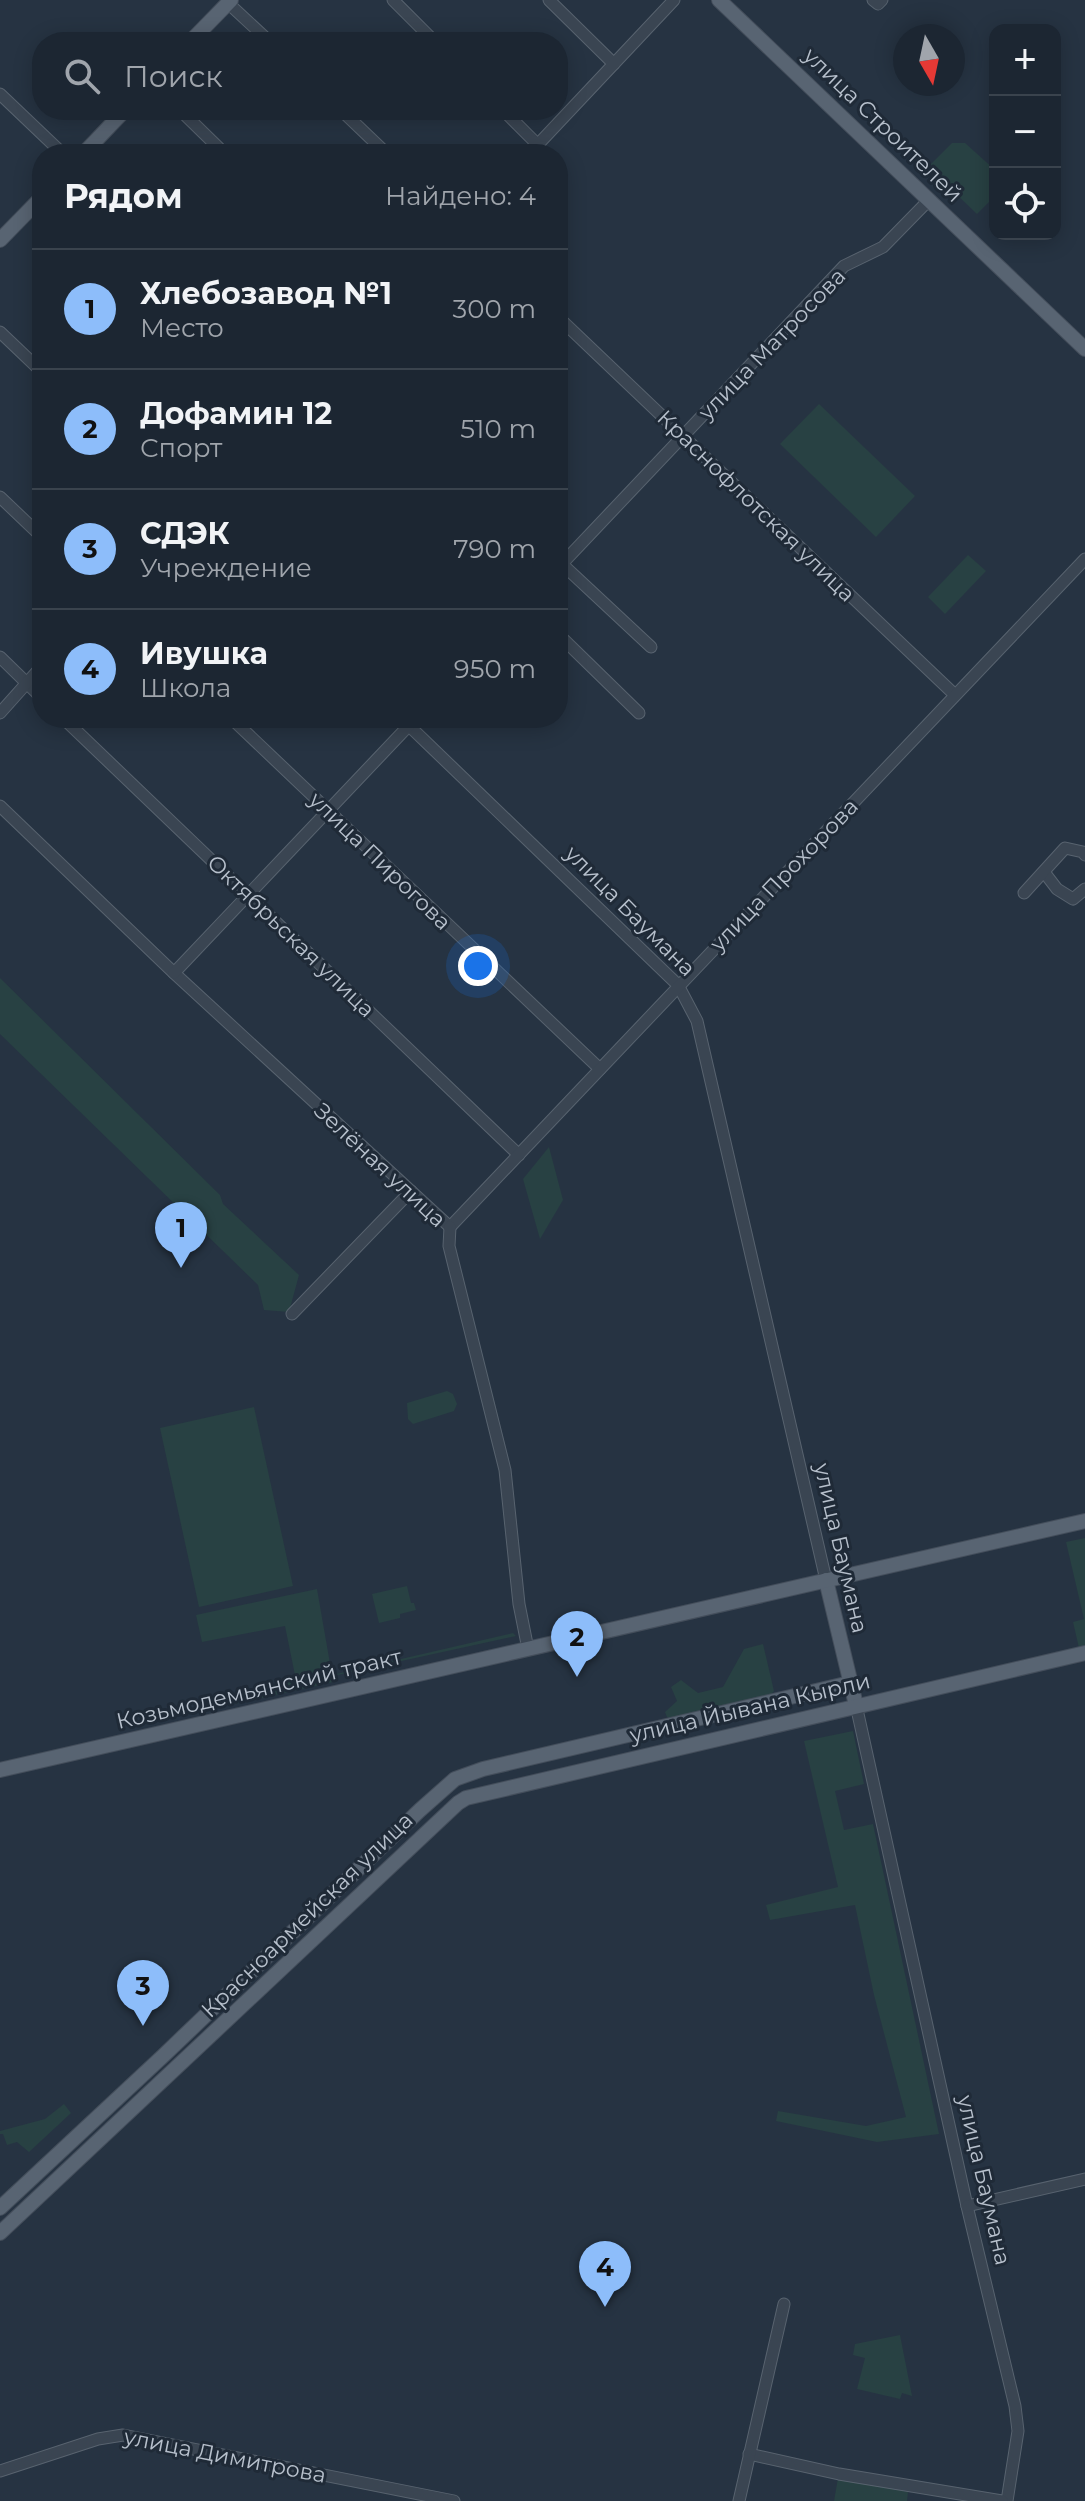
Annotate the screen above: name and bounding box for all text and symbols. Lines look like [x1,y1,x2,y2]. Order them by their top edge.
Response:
north arrow [893,24,965,96]
map controls [989,24,1061,240]
button: + [989,24,1061,96]
search box [32,32,568,120]
street label: улица Строителей [797,42,968,208]
icon: search [60,54,104,98]
text: Поиск [124,58,223,95]
button: − [989,96,1061,168]
button: locate [989,168,1061,240]
text: Рядом [64,175,183,217]
text: Найдено: 4 [385,180,536,212]
street label: улица Матросова [692,263,851,426]
text: Хлебозавод №1 [140,275,392,312]
text: 1 [85,293,95,325]
text: 300 m [453,293,536,325]
text: Место [140,312,224,344]
text: Дофамин 12 [140,395,332,432]
street label: Краснофлотская улица [652,404,860,608]
text: 2 [82,413,98,445]
text: 510 m [460,413,536,445]
text: Спорт [140,432,222,464]
text: СДЭК [140,515,230,552]
text: 3 [82,533,98,565]
text: 790 m [453,533,536,565]
text: Учреждение [140,552,312,584]
text: Ивушка [140,635,268,672]
text: 4 [81,653,99,685]
text: 950 m [454,653,536,685]
text: Школа [140,672,231,704]
street label: улица Пирогова [303,786,457,936]
street label: улица Прохорова [704,793,864,958]
street label: улица Баумана [558,839,701,982]
street label: Октябрьская улица [202,849,380,1023]
your location [458,946,498,986]
street label: Зелёная улица [309,1097,451,1233]
pin: 1 [155,1202,207,1268]
street label: улица Баумана [808,1460,874,1636]
pin: 2 [551,1611,603,1677]
street label: Козьмодемьянский тракт [114,1643,405,1735]
street label: улица Йывана Кырли [626,1667,873,1749]
street label: Красноармейская улица [196,1807,418,2023]
pin: 3 [117,1960,169,2026]
street label: улица Баумана [951,2092,1017,2268]
pin: 4 [579,2241,631,2307]
street label: улица Димитрова [121,2423,328,2489]

